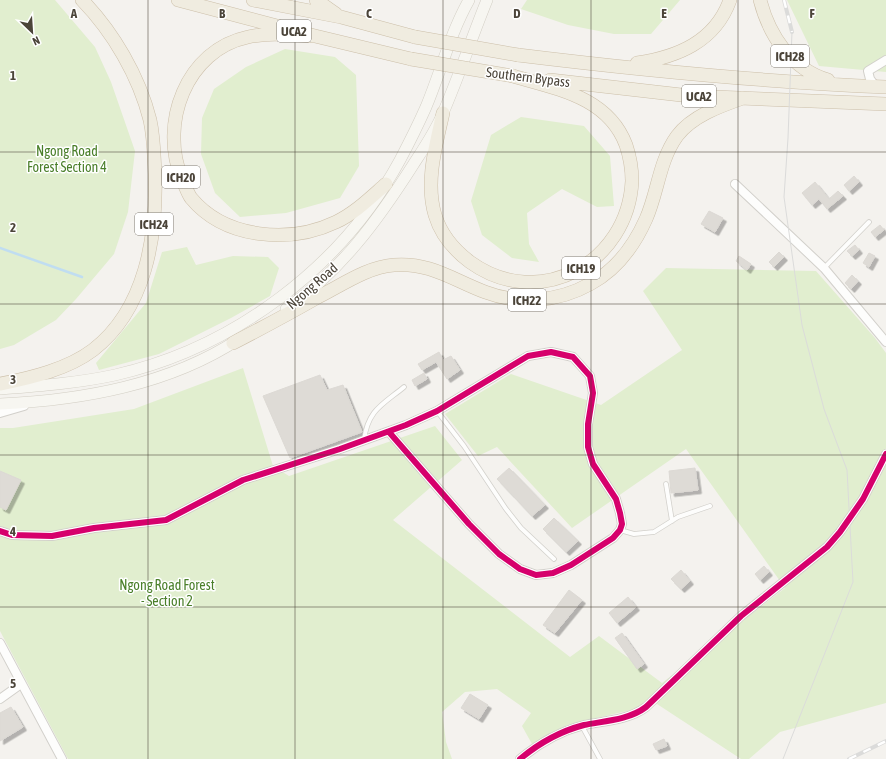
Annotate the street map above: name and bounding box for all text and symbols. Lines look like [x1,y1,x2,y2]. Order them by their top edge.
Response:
text: A [70,6,78,21]
text: B [219,6,226,21]
text: C [366,6,372,21]
text: D [513,6,521,21]
text: E [661,6,667,21]
text: F [809,6,815,21]
north arrow [12,12,52,52]
road number: UCA2 [277,20,311,42]
text: N [31,34,42,48]
road number: ICH28 [771,45,809,67]
street label: Southern Bypass [485,64,571,90]
text: 1 [10,68,16,83]
road number: UCA2 [682,85,716,107]
park label: Ngong Road Forest Section 4 [27,143,107,175]
road number: ICH20 [162,166,200,188]
road number: ICH24 [135,213,173,235]
text: 2 [10,220,16,235]
road number: ICH19 [562,257,600,279]
street label: Ngong Road [283,260,341,312]
road number: ICH22 [508,289,546,311]
text: 3 [10,372,16,387]
text: 4 [9,524,16,539]
park label: Ngong Road Forest - Section 2 [119,577,215,609]
text: 5 [10,676,16,691]

